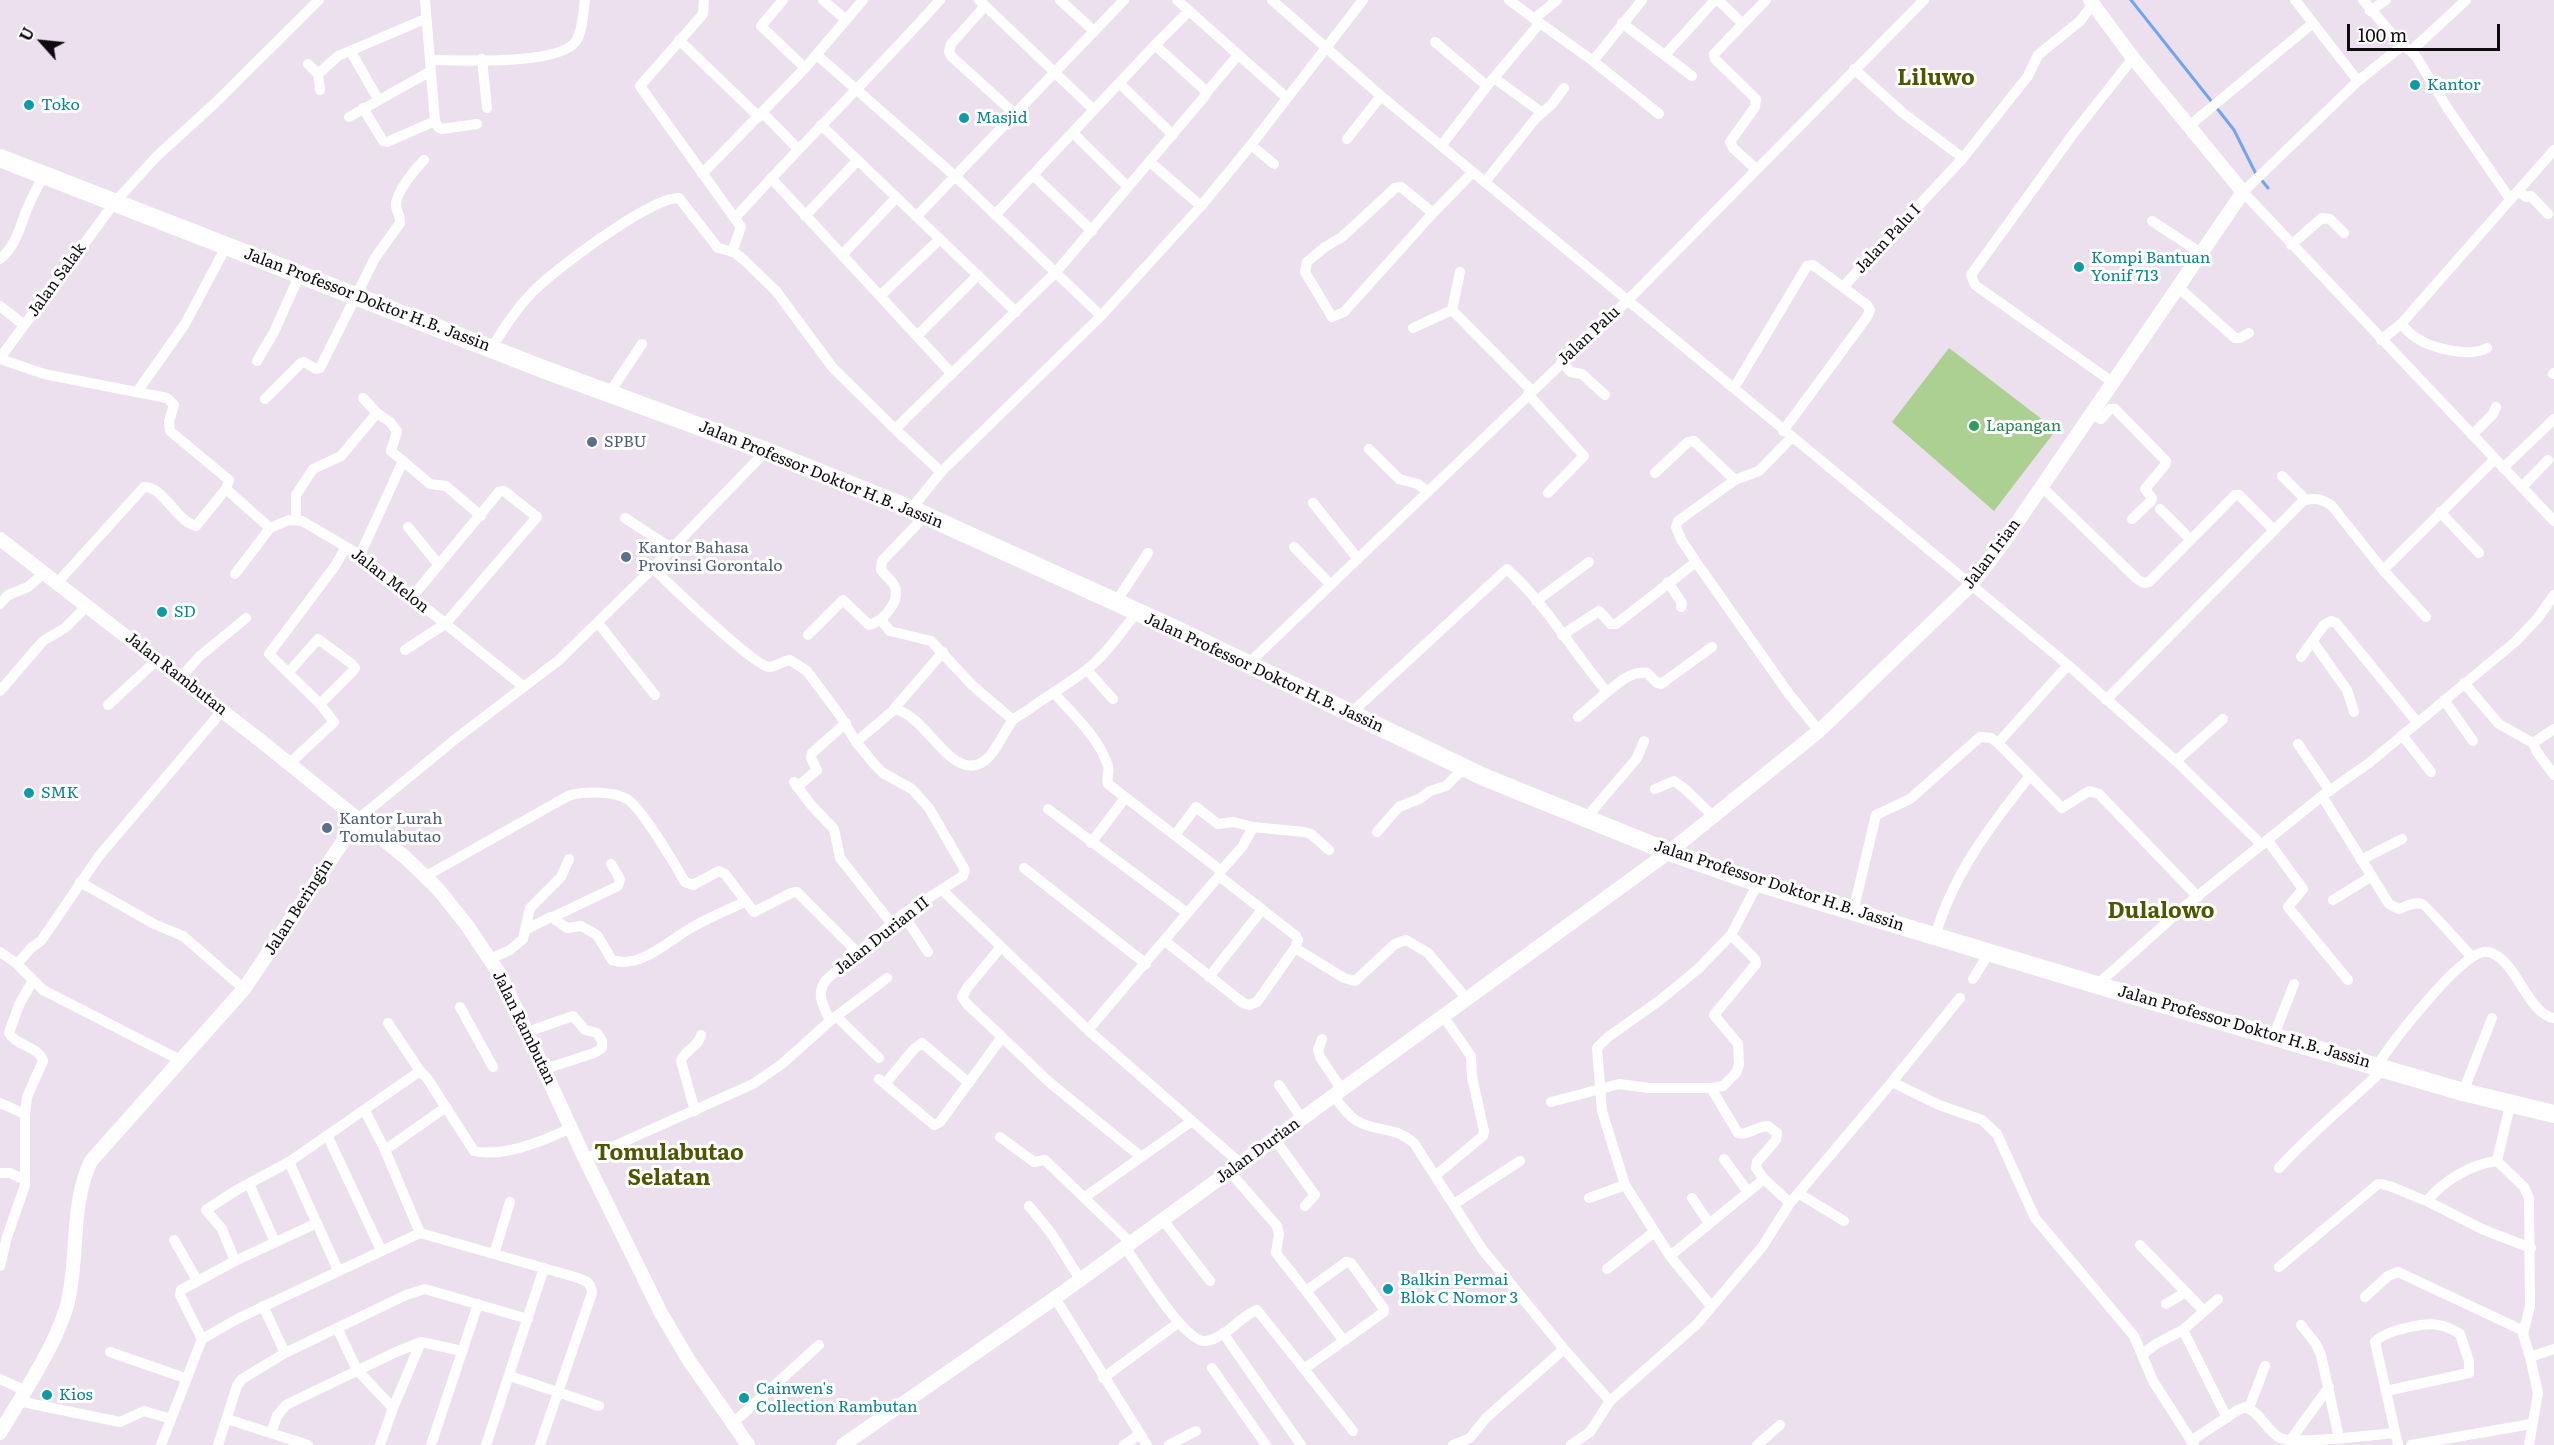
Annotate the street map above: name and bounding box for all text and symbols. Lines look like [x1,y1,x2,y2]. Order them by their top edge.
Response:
north arrow [12,12,72,72]
scale bar [2350,12,2503,50]
text: 100 m [2358,21,2407,48]
text: U [12,23,40,45]
district label: Liluwo [1897,66,1975,92]
place label: Kantor [2427,75,2481,95]
marker: Kantor [2408,78,2422,92]
place label: Toko [41,95,80,115]
marker: Toko [22,98,36,112]
place label: Masjid [976,108,1027,128]
marker: Masjid [957,111,971,125]
street label: Jalan Palu I [1851,200,1925,278]
street label: Jalan Salak [24,239,90,321]
street label: Jalan Professor Doktor H.B. Jassin [241,244,493,356]
place label: Kompi Bantuan Yonif 713 [2091,248,2210,286]
marker: Kompi Bantuan Yonif 713 [2072,260,2086,274]
street label: Jalan Palu [1554,302,1624,370]
place label: Lapangan [1986,416,2061,436]
street label: Jalan Professor Doktor H.B. Jassin [696,417,946,533]
marker: Lapangan [1967,419,1981,433]
place label: SPBU [604,432,647,452]
marker: SPBU [585,435,599,449]
street label: Jalan Irian [1959,515,2025,593]
place label: Kantor Bahasa Provinsi Gorontalo [638,538,783,576]
street label: Jalan Melon [347,545,433,617]
marker: Kantor Bahasa Provinsi Gorontalo [619,550,633,564]
place label: SD [174,602,196,622]
marker: SD [155,605,169,619]
street label: Jalan Professor Doktor H.B. Jassin [1141,609,1387,737]
street label: Jalan Rambutan [121,628,231,720]
place label: SMK [41,783,79,803]
marker: SMK [22,786,36,800]
place label: Kantor Lurah Tomulabutao [339,809,443,847]
marker: Kantor Lurah Tomulabutao [320,821,334,835]
street label: Jalan Professor Doktor H.B. Jassin [1652,836,1906,936]
street label: Jalan Beringin [261,855,337,959]
street label: Jalan Durian II [831,893,933,979]
district label: Dulalowo [2107,899,2215,925]
street label: Jalan Rambutan [488,968,560,1088]
street label: Jalan Professor Doktor H.B. Jassin [2116,982,2372,1072]
street label: Jalan Durian [1212,1114,1304,1188]
district label: Tomulabutao Selatan [594,1141,744,1192]
place label: Balkin Permai Blok C Nomor 3 [1400,1270,1518,1308]
marker: Balkin Permai Blok C Nomor 3 [1381,1282,1395,1296]
place label: Cainwen's Collection Rambutan [756,1379,918,1417]
place label: Kios [59,1385,93,1405]
marker: Kios [40,1388,54,1402]
marker: Cainwen's Collection Rambutan [737,1391,751,1405]

